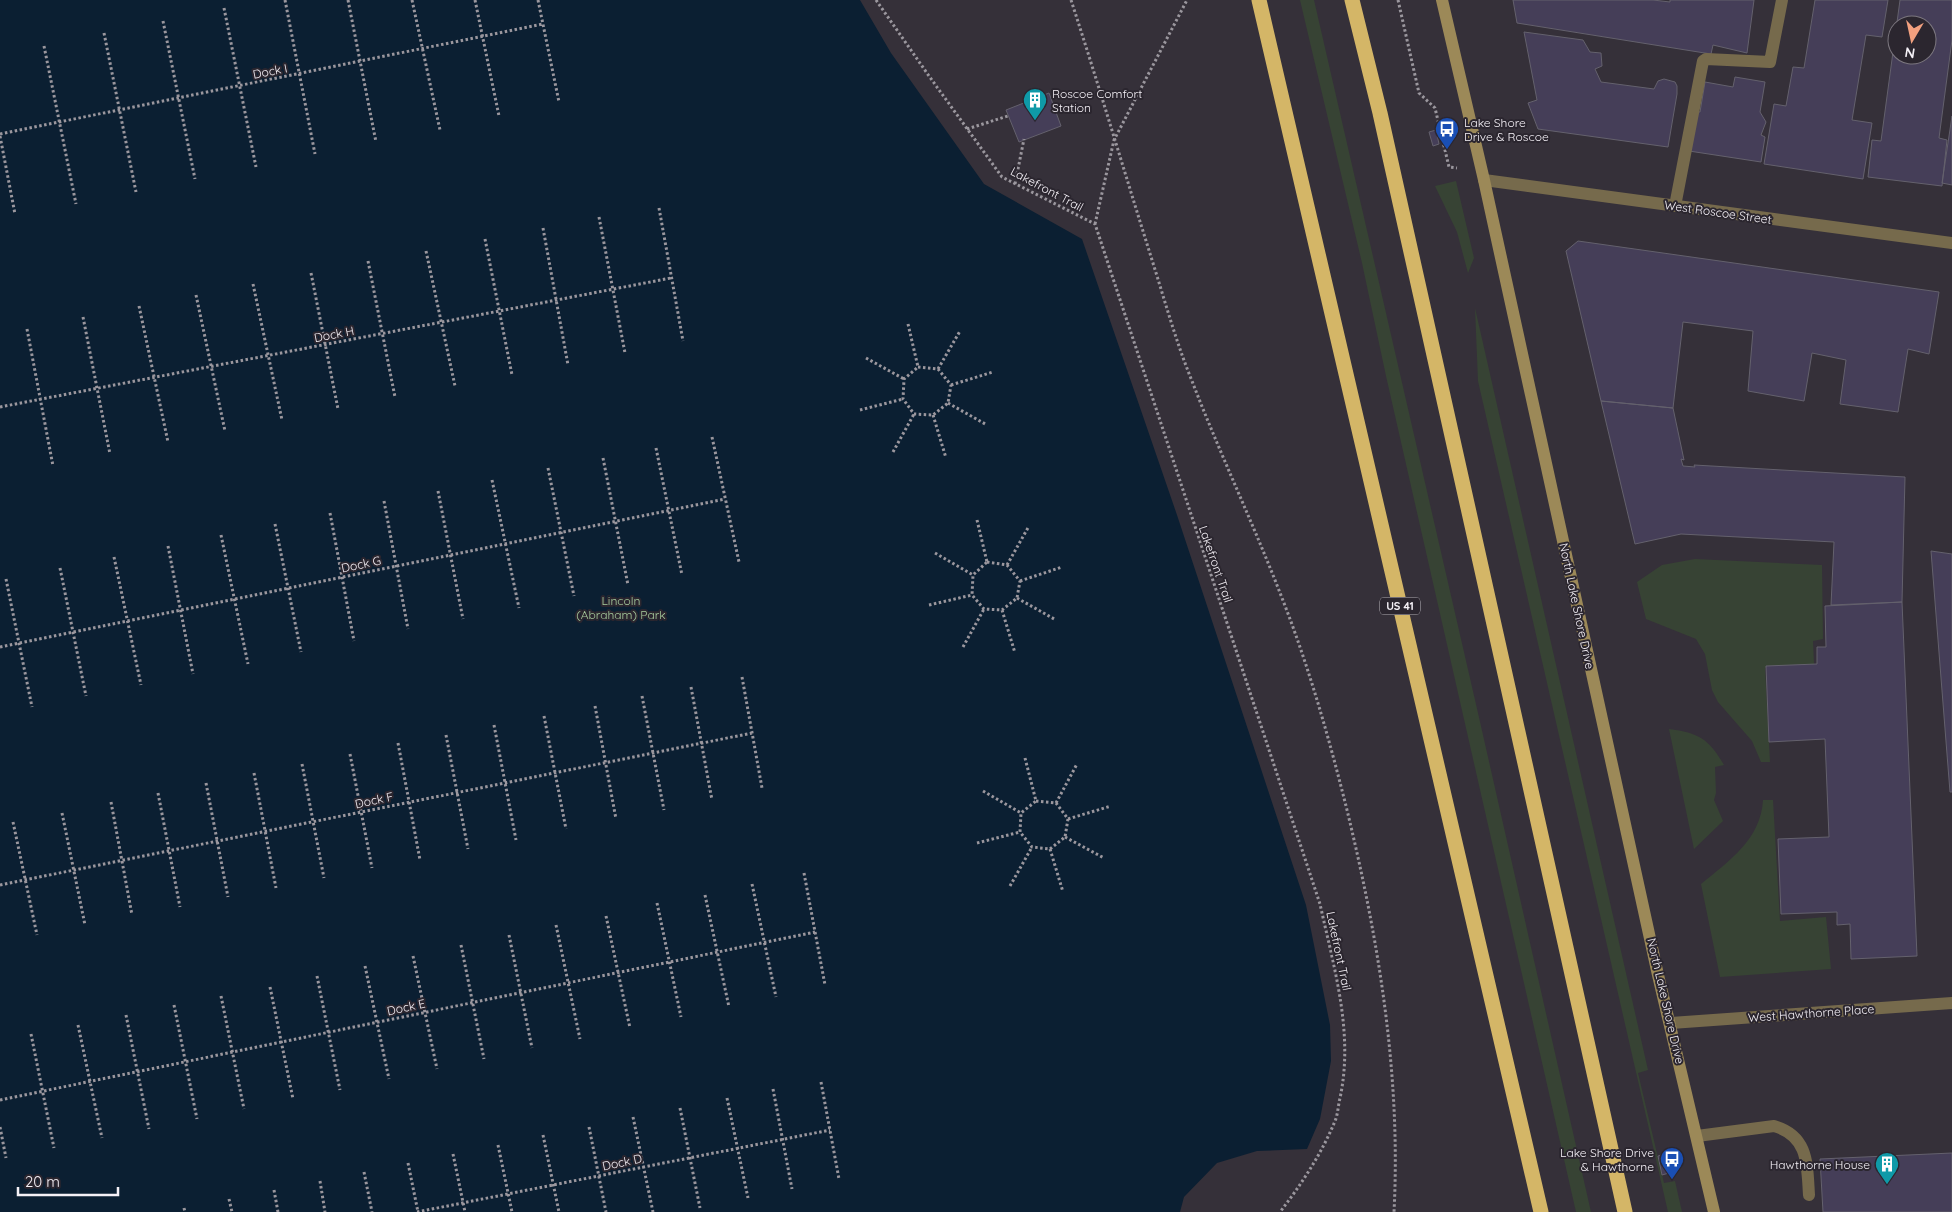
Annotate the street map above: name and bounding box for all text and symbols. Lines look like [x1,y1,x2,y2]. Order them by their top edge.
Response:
north arrow [1887,15,1937,65]
text: N [1903,43,1916,63]
street label: Dock I [251,60,289,82]
place label: Roscoe Comfort Station [1052,86,1142,115]
building icon: Roscoe Comfort Station [1022,87,1048,121]
place label: Lake Shore Drive & Roscoe [1464,115,1549,144]
bus stop icon: Lake Shore Drive & Roscoe [1434,116,1460,150]
street label: Lakefront Trail [1008,164,1086,214]
street label: West Roscoe Street [1663,197,1773,227]
street label: Dock H [313,323,355,345]
street label: Lakefront Trail [1196,524,1236,604]
street label: North Lake Shore Drive [1556,541,1598,671]
street label: Dock G [340,552,382,576]
park label: Lincoln (Abraham) Park [576,593,666,622]
road number: US 41 [1380,598,1420,614]
street label: Dock F [354,789,395,811]
street label: Lakefront Trail [1323,910,1355,992]
street label: North Lake Shore Drive [1644,937,1688,1066]
street label: Dock E [386,996,427,1018]
street label: West Hawthorne Place [1747,1001,1875,1025]
place label: Lake Shore Drive & Hawthorne [1560,1145,1654,1174]
bus stop icon: Lake Shore Drive & Hawthorne [1659,1146,1685,1180]
street label: Dock D [601,1150,644,1174]
building icon: Hawthorne House [1874,1151,1900,1185]
place label: Hawthorne House [1770,1157,1870,1172]
scale bar [18,1164,118,1196]
text: 20 m [25,1172,60,1191]

